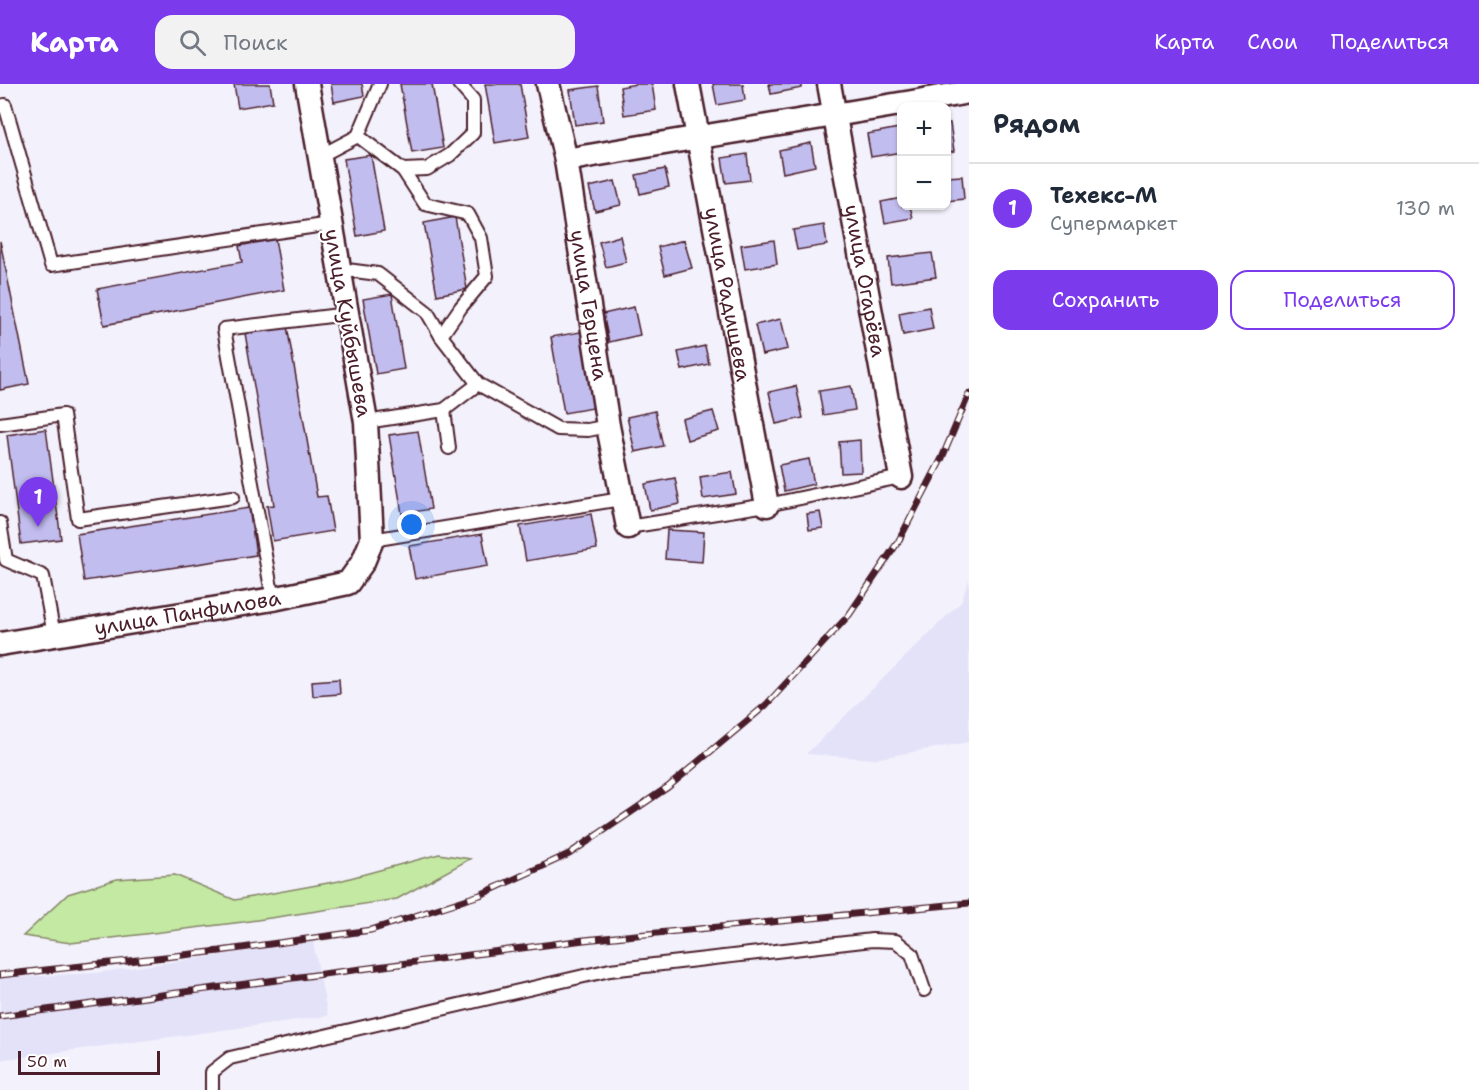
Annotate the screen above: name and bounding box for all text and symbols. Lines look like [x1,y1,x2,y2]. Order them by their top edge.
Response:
search box [155,15,575,69]
text: Карта [30,23,119,61]
icon: search [176,26,209,59]
text: Поиск [224,28,288,57]
text: Карта [1154,28,1214,56]
text: Слои [1247,28,1298,56]
text: Поделиться [1331,28,1449,56]
map controls [897,102,951,210]
button: + [897,102,951,156]
text: Рядом [993,106,1080,141]
button: − [897,156,951,210]
text: Техекс-М [1050,181,1157,210]
text: 1 [1008,195,1017,221]
text: 130 m [1396,195,1455,221]
street label: улица Огарёва [837,202,893,359]
street label: улица Радищева [697,205,758,384]
text: Супермаркет [1050,210,1177,236]
street label: улица Куйбышева [318,227,378,419]
street label: улица Герцена [563,228,615,383]
button: Сохранить [993,270,1218,330]
button: Поделиться [1230,270,1455,330]
pin: 1 [18,478,57,527]
your location [397,510,426,539]
street label: улица Панфилова [92,584,283,642]
scale bar [18,1048,160,1076]
text: 50 m [27,1051,67,1072]

